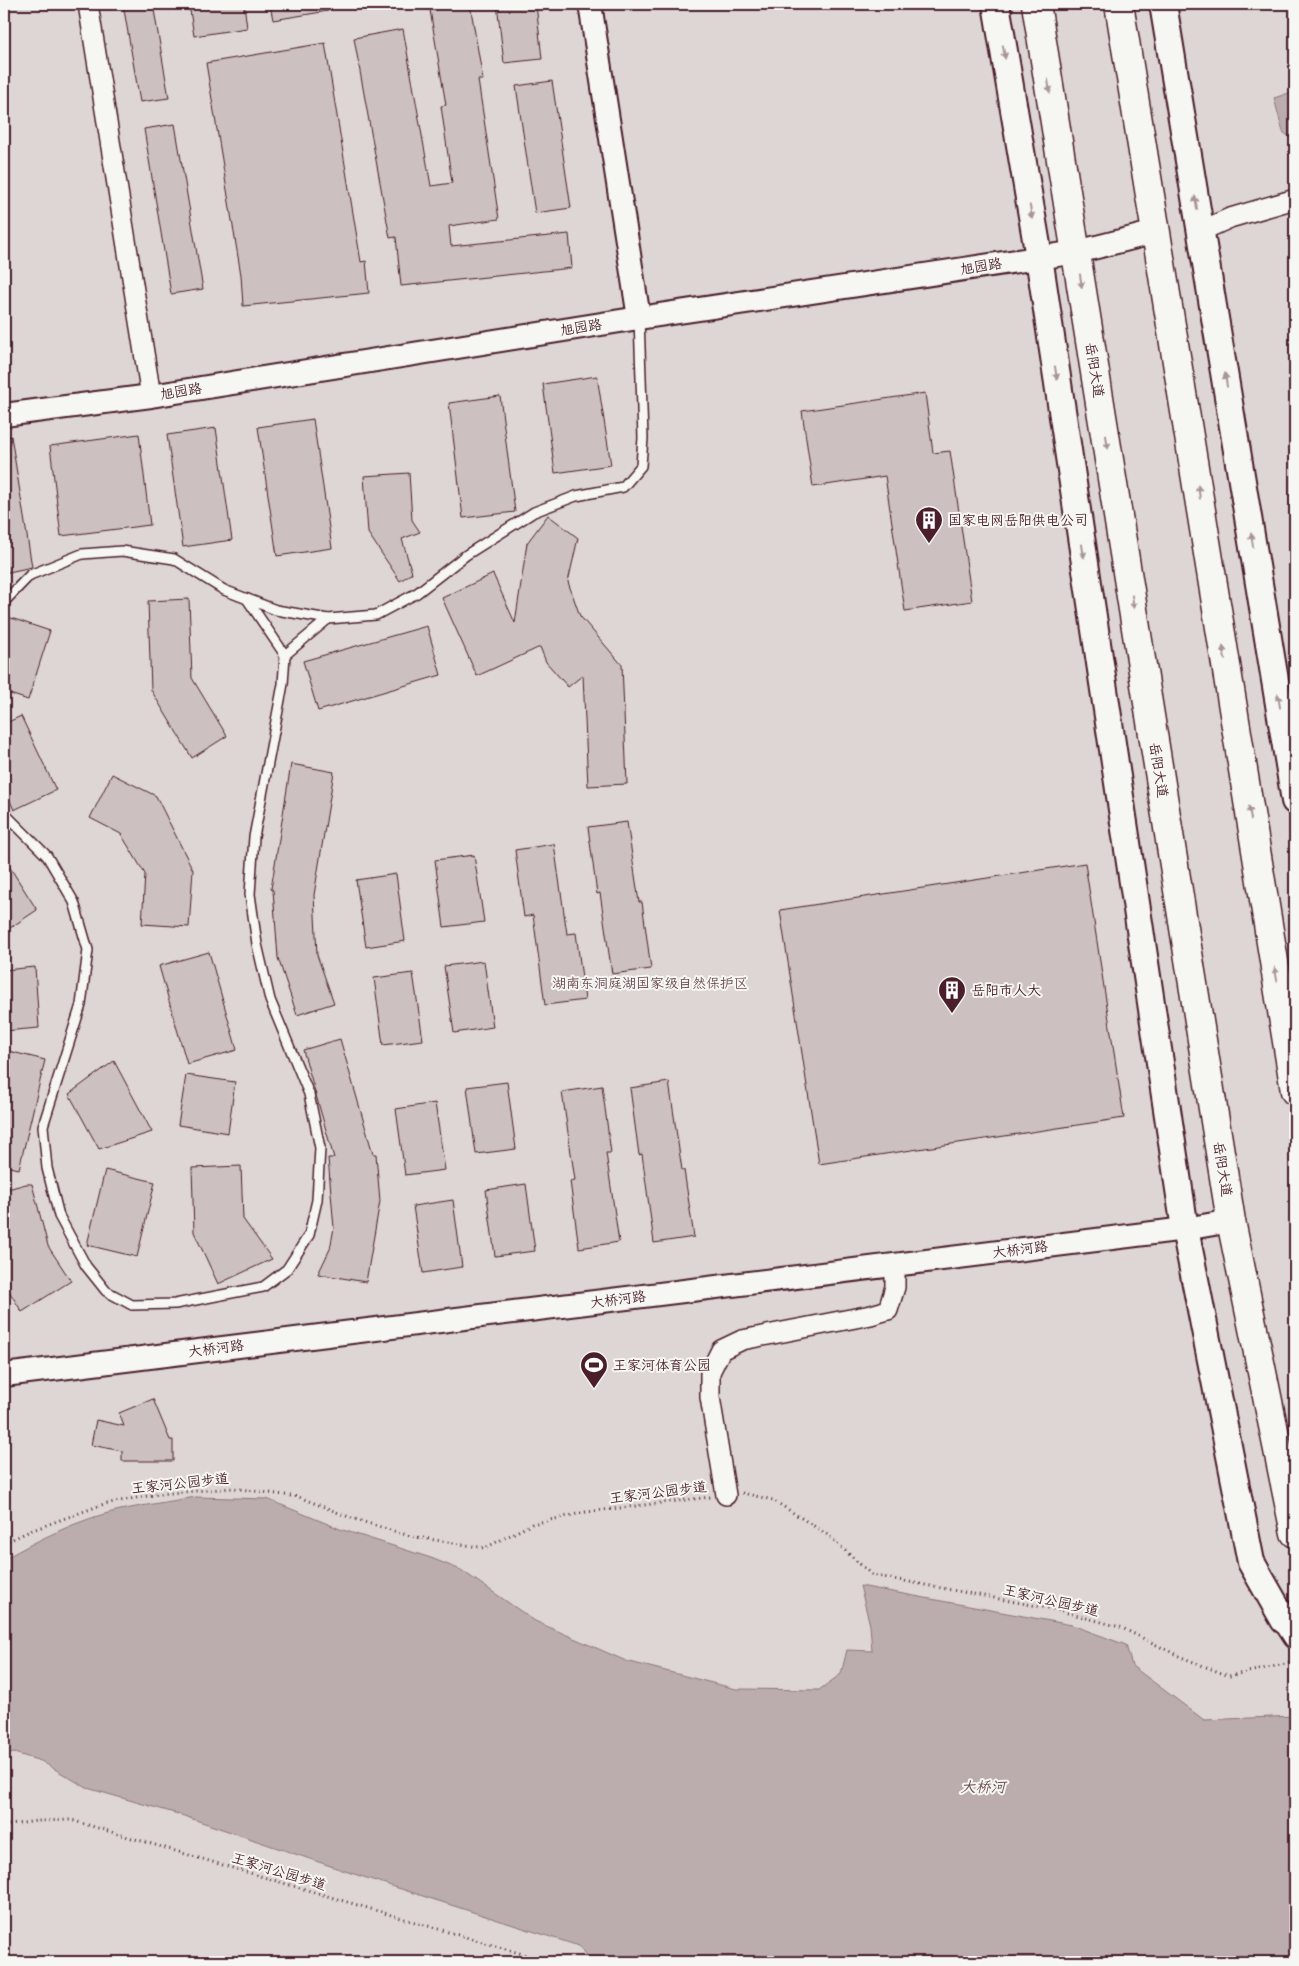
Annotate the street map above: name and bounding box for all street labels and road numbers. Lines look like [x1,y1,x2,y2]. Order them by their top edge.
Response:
street label: 旭园路 [959,254,1003,278]
street label: 旭园路 [559,315,603,339]
street label: 岳阳大道 [1082,341,1108,399]
street label: 旭园路 [159,379,203,403]
street label: 岳阳大道 [1146,741,1172,799]
street label: 岳阳大道 [1210,1140,1236,1198]
street label: 大桥河路 [991,1237,1049,1261]
street label: 大桥河路 [589,1287,647,1311]
street label: 大桥河路 [187,1336,245,1360]
street label: 王家河公园步道 [130,1469,230,1497]
street label: 王家河公园步道 [608,1477,708,1507]
street label: 王家河公园步道 [1001,1580,1101,1620]
street label: 王家河公园步道 [230,1848,328,1894]

